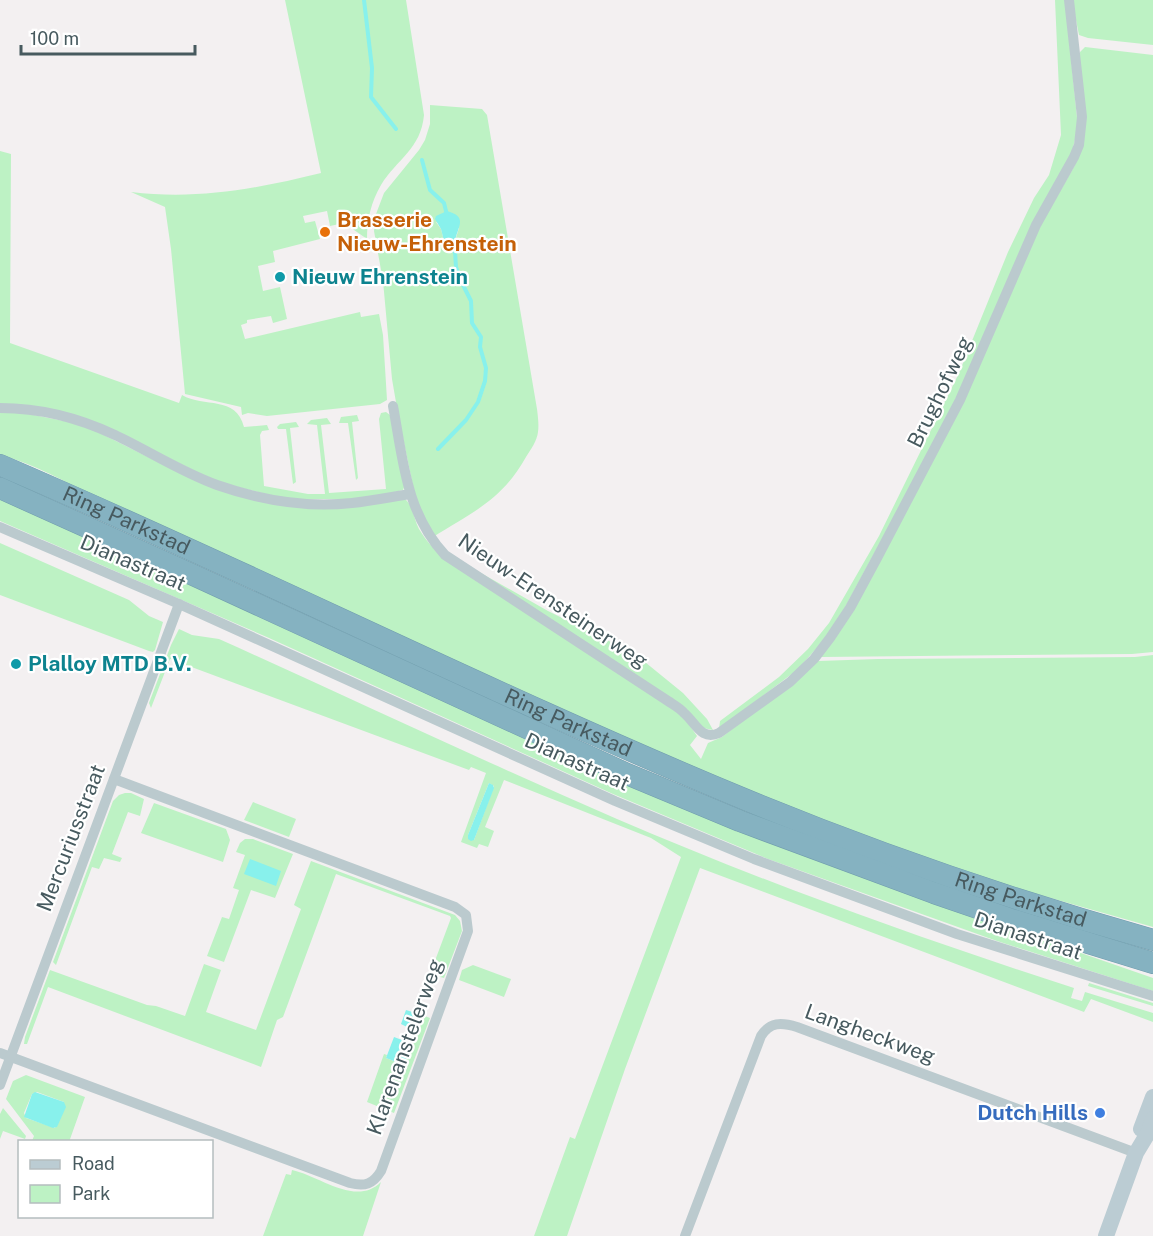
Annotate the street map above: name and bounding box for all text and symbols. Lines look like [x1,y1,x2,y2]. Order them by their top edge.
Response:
scale bar [21,18,195,56]
text: 100 m [30,28,79,49]
place label: Brasserie Nieuw-Ehrenstein [337,207,517,256]
marker: Brasserie Nieuw-Ehrenstein [318,225,332,239]
place label: Nieuw Ehrenstein [292,264,468,289]
marker: Nieuw Ehrenstein [273,270,287,284]
street label: Brughofweg [902,332,977,451]
street label: Ring Parkstad [59,481,194,560]
street label: Nieuw-Erensteinerweg [454,528,653,673]
street label: Dianastraat [77,529,190,596]
place label: Plalloy MTD B.V. [28,651,192,676]
marker: Plalloy MTD B.V. [9,657,23,671]
street label: Ring Parkstad [501,683,636,762]
street label: Dianastraat [521,727,634,796]
street label: Mercuriusstraat [31,761,110,915]
street label: Ring Parkstad [952,866,1090,932]
street label: Dianastraat [971,906,1085,965]
street label: Klarenanstelerweg [361,955,448,1138]
street label: Langheckweg [802,998,939,1069]
place label: Dutch Hills [977,1100,1088,1125]
marker: Dutch Hills [1093,1106,1107,1120]
legend [18,1140,213,1218]
text: Road [72,1153,115,1174]
text: Park [72,1183,110,1204]

